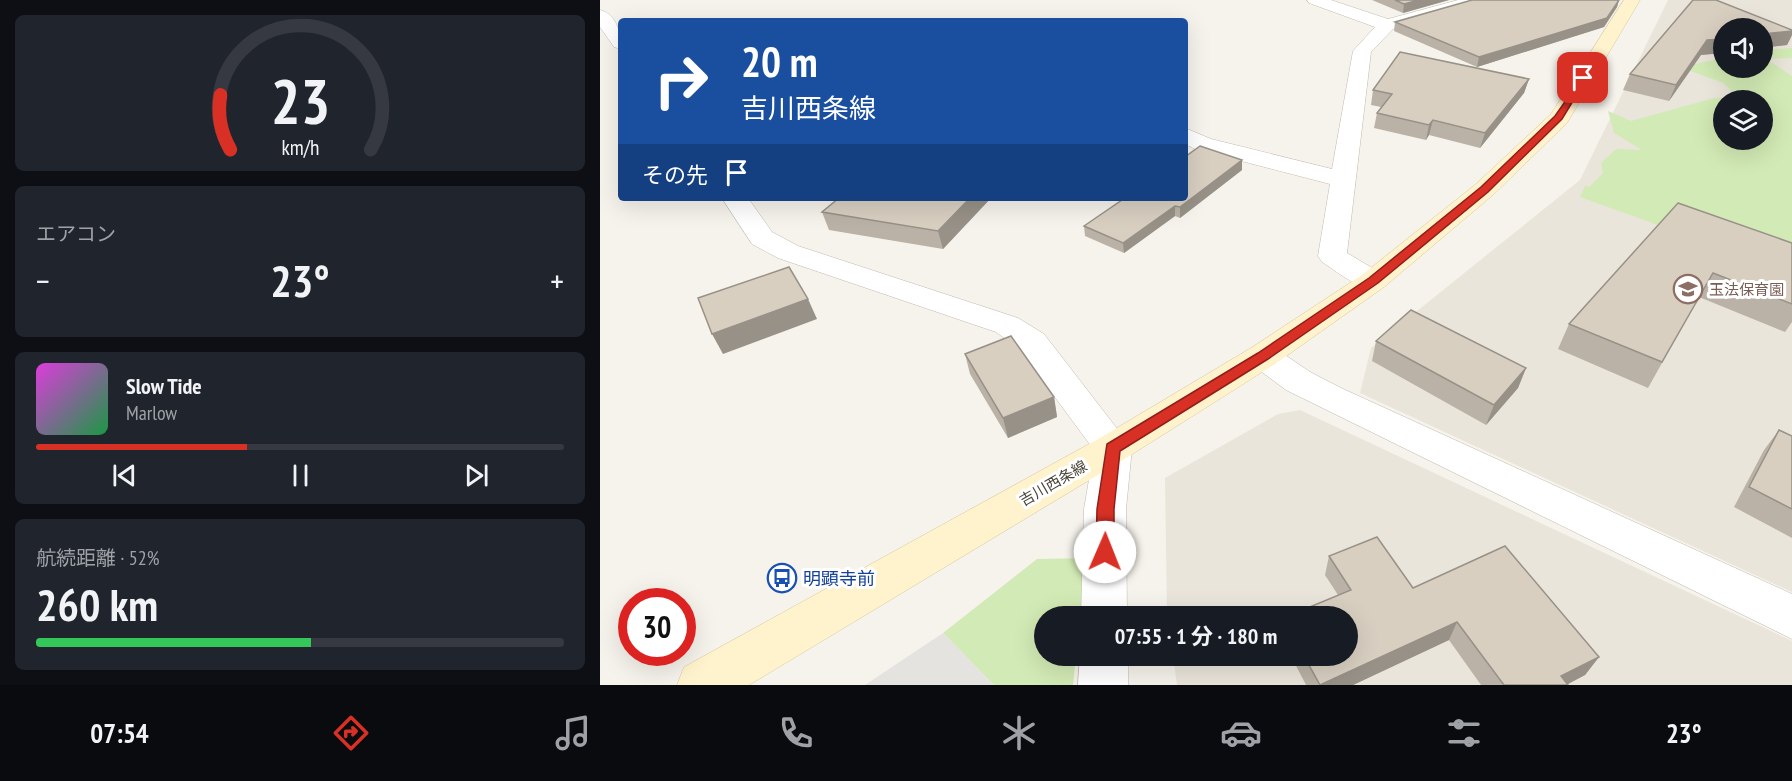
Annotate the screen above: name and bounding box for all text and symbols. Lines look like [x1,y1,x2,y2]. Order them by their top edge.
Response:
map controls [1713,18,1773,150]
button: sound [1713,18,1773,78]
text: 20 m [741,34,818,89]
icon: right [642,42,720,120]
pin [1557,52,1608,103]
text: 23 [270,60,330,141]
icon: arrive [1566,61,1599,94]
button: layers [1713,90,1773,150]
text: 吉川西条線 [741,91,876,125]
text: km/h [281,133,319,161]
icon: arrive [720,156,753,189]
text: その先 [642,161,708,189]
text: エアコン [36,221,116,247]
text: 23° [270,251,330,309]
text: − [36,259,50,302]
text: + [550,259,564,302]
school or university icon: 玉法保育園 [1672,273,1704,305]
place label: 玉法保育園 [1709,280,1784,299]
text: Slow Tide [126,372,202,400]
text: Marlow [126,400,177,426]
street label: 吉川西条線 [1016,456,1090,510]
icon: previous [108,459,141,492]
icon: pause [284,459,317,492]
icon: next [460,459,493,492]
position arrow [1073,520,1137,584]
text: 航続距離 · 52% [36,545,159,571]
bus stop icon: 明顕寺前 [766,562,798,594]
place label: 明顕寺前 [803,567,875,590]
text: 260 km [36,575,158,633]
speed limit sign: 30 [618,588,696,666]
text: 07:55 · 1 分 · 180 m [1115,622,1277,650]
icon: directions [330,712,372,754]
icon: music [552,712,594,754]
icon: phone [775,712,817,754]
icon: climate [998,712,1040,754]
icon: car [1220,712,1262,754]
icon: filters [1443,712,1485,754]
text: 07:54 [90,716,149,750]
text: 23° [1666,716,1702,750]

